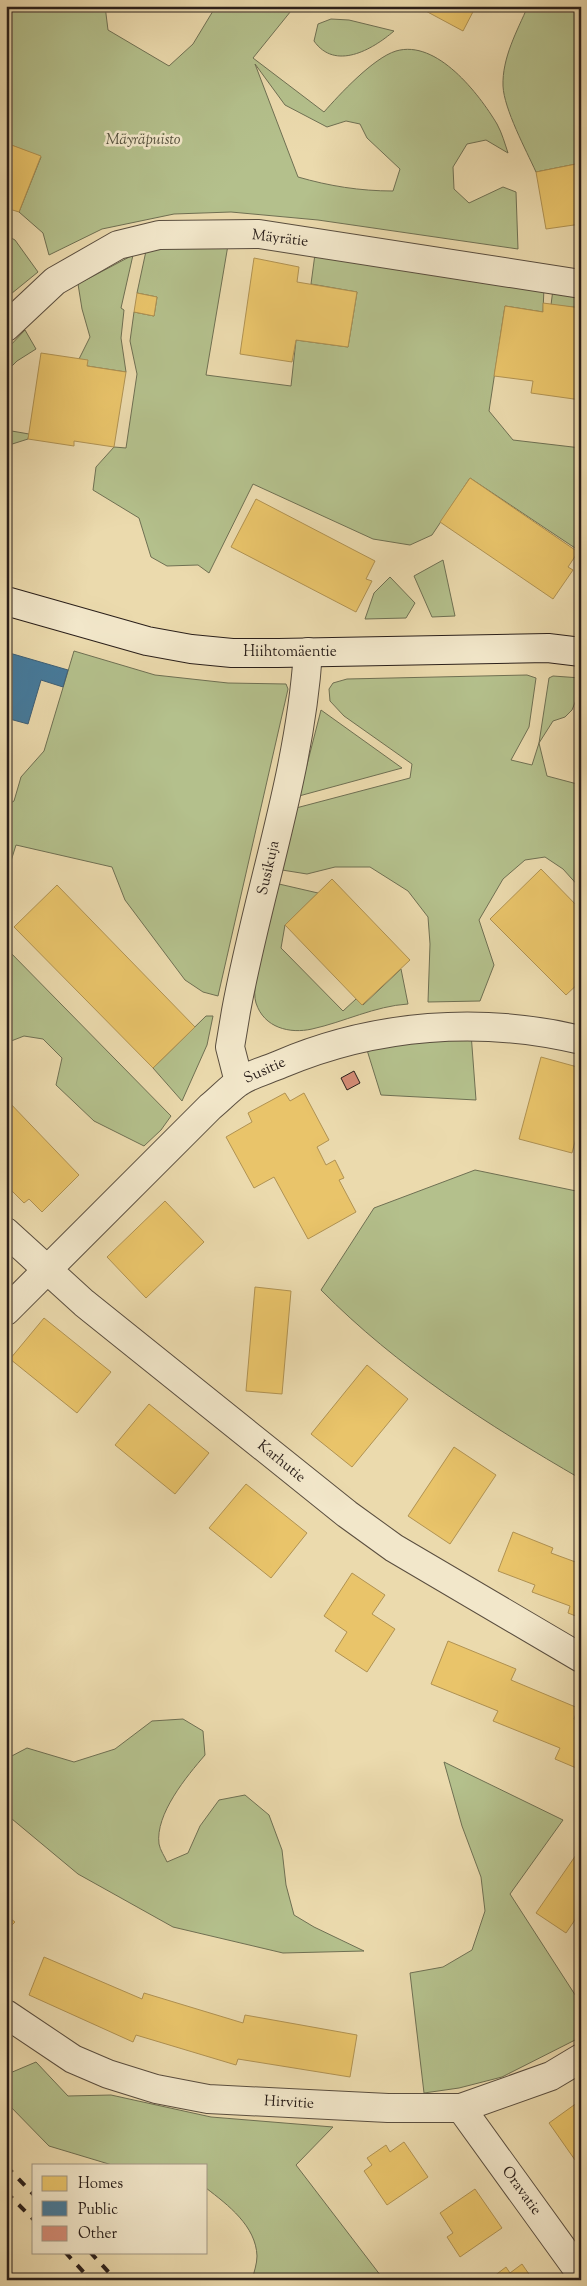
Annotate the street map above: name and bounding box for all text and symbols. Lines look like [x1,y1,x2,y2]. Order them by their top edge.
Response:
park label: Mäyräpuisto [106,130,181,151]
street label: Mäyrätie [251,225,309,253]
street label: Hiihtomäentie [243,642,337,663]
street label: Susikuja [253,839,285,897]
street label: Susitie [241,1052,289,1090]
street label: Karhutie [252,1436,310,1488]
street label: Hirvitie [263,2091,315,2115]
street label: Oravatie [496,2162,546,2220]
legend [32,2164,208,2254]
text: Homes [78,2174,123,2195]
text: Public [78,2200,118,2221]
text: Other [78,2224,118,2245]

